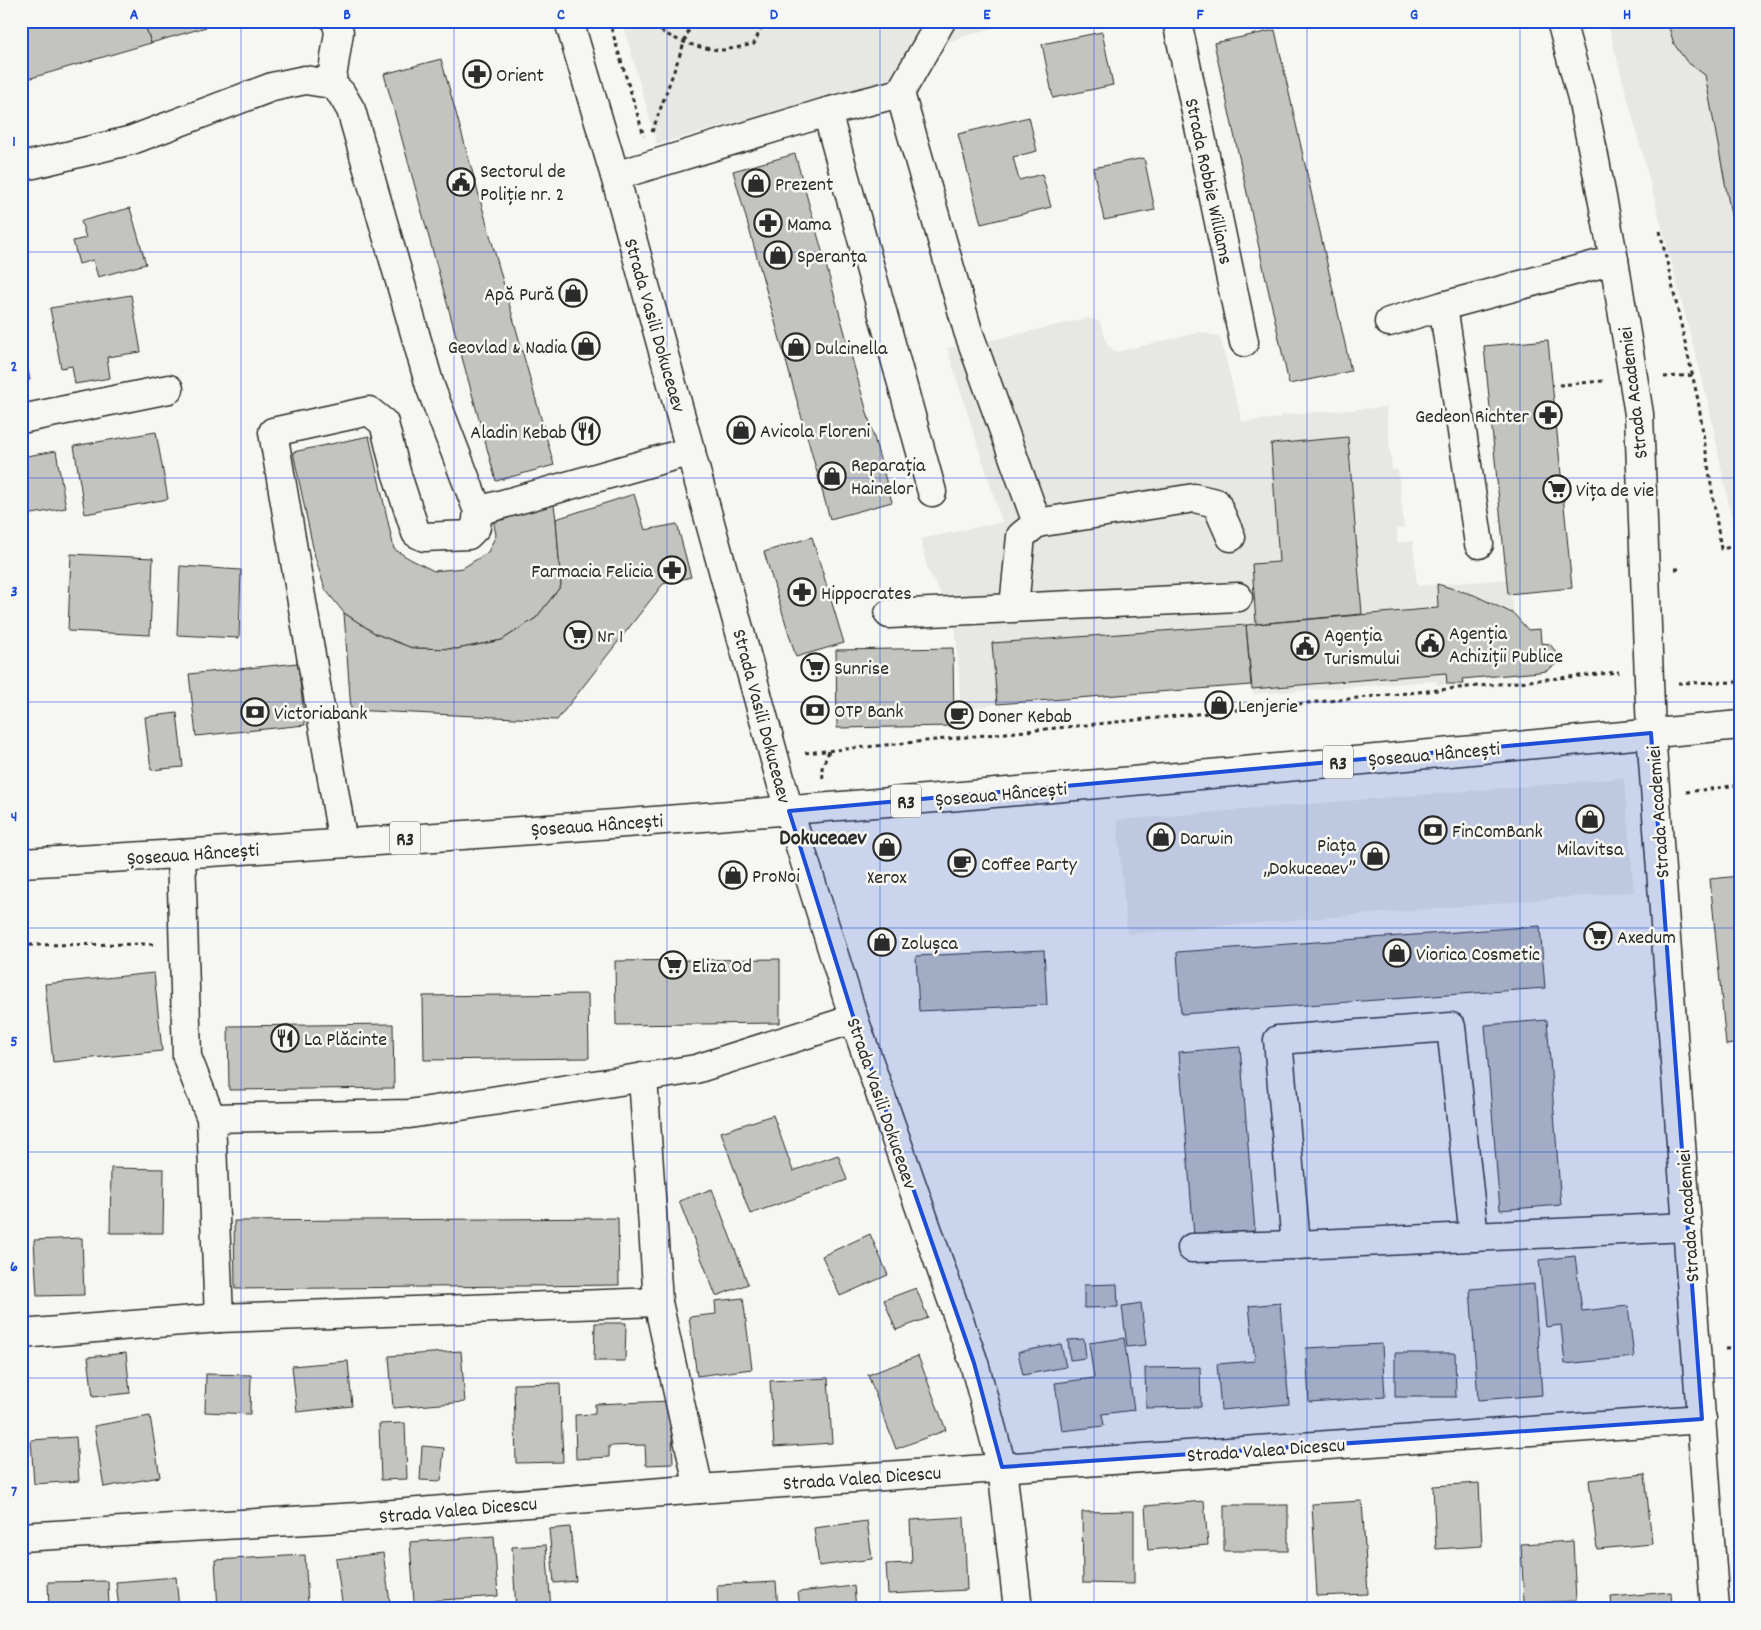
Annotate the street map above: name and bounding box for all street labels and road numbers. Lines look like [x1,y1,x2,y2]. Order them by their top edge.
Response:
street label: Strada Robbie Williams [1176,96,1238,267]
street label: Strada Vasili Dokuceaev [615,236,692,417]
street label: Strada Academiei [1613,325,1657,460]
street label: Strada Vasili Dokuceaev [723,626,797,808]
street label: Șoseaua Hâncești [1367,736,1502,776]
street label: Strada Academiei [1641,744,1679,879]
road number: R3 [1323,746,1353,779]
street label: Șoseaua Hâncești [934,776,1069,816]
road number: R3 [891,784,921,818]
street label: Șoseaua Hâncești [530,808,664,846]
road number: R3 [390,821,420,854]
street label: Șoseaua Hâncești [126,837,260,875]
street label: Strada Vasili Dokuceaev [838,1014,923,1194]
street label: Strada Academiei [1671,1148,1709,1283]
street label: Strada Valea Dicescu [1186,1432,1346,1471]
street label: Strada Valea Dicescu [782,1460,942,1499]
street label: Strada Valea Dicescu [378,1491,539,1533]

